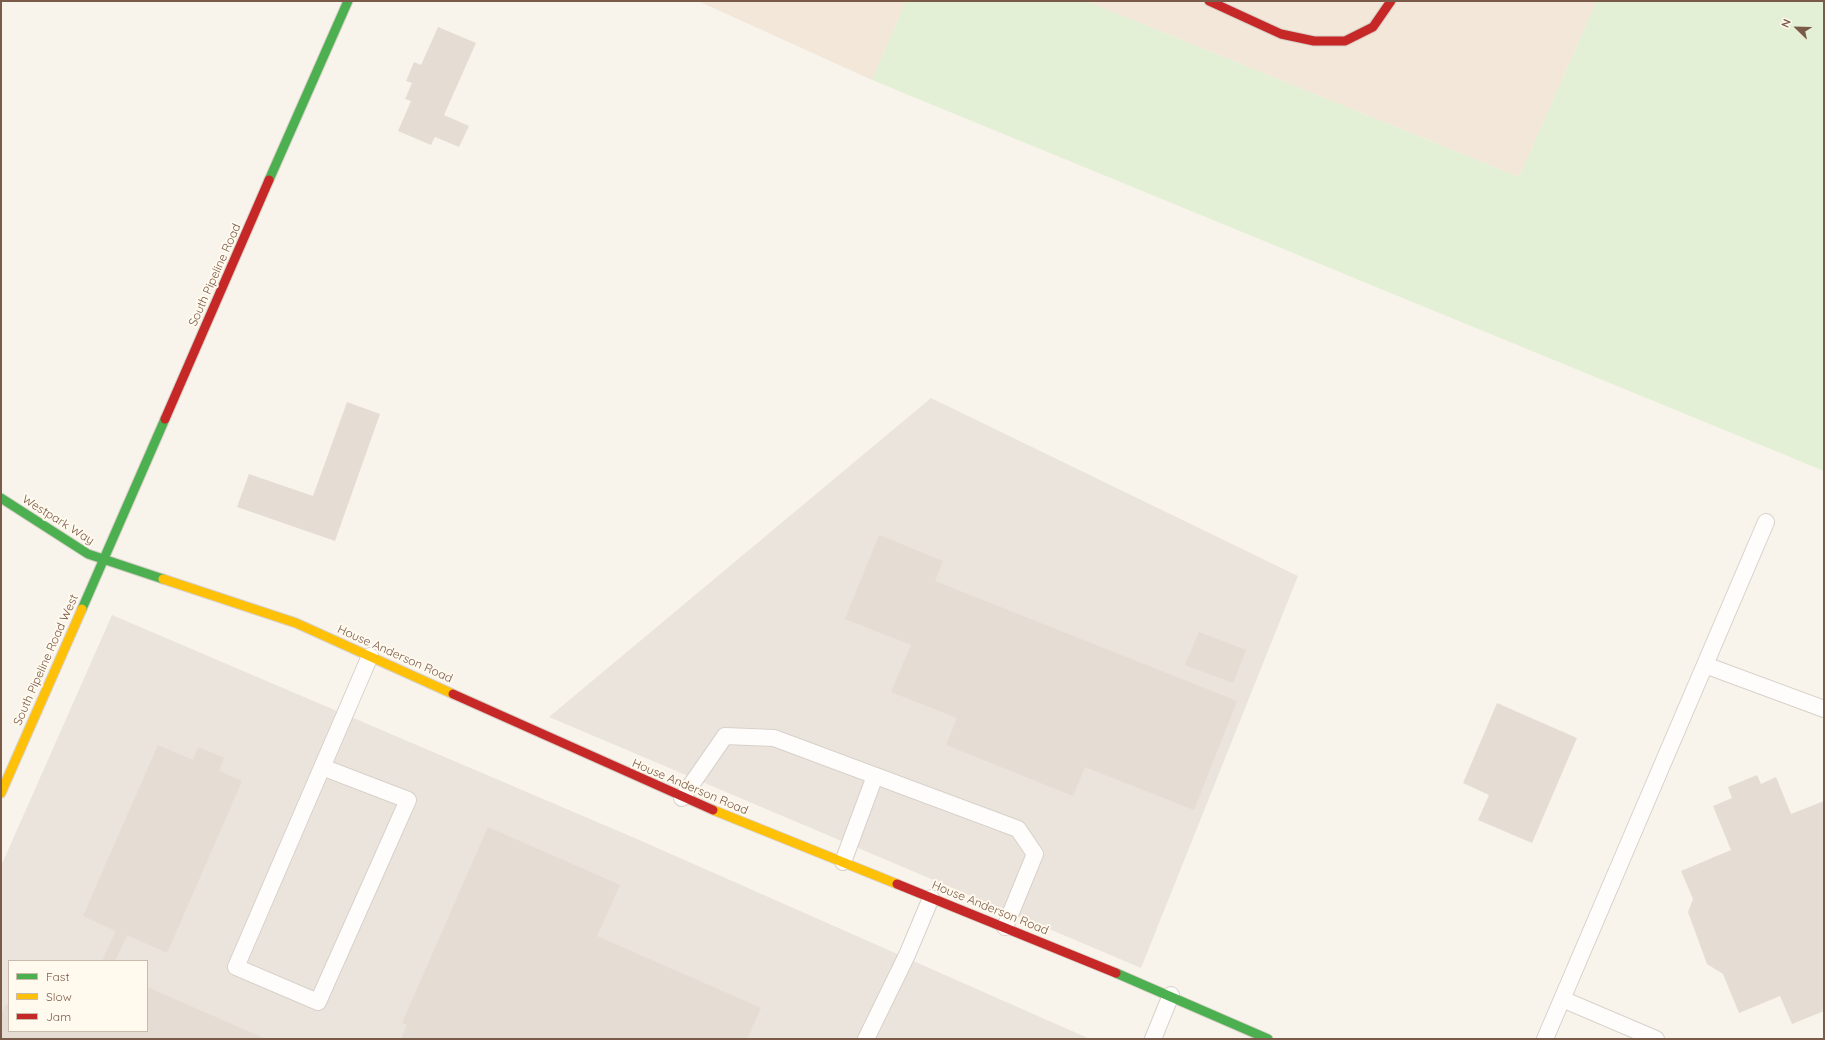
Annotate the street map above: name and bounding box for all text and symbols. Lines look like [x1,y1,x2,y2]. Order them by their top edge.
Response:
north arrow [1777,8,1817,48]
text: N [1778,17,1794,30]
street label: South Pipeline Road [186,221,244,329]
street label: Westpark Way [19,492,97,548]
street label: South Pipeline Road West [11,592,81,728]
street label: House Anderson Road [335,622,455,686]
street label: House Anderson Road [630,756,750,818]
street label: House Anderson Road [930,878,1050,938]
legend [8,960,148,1032]
text: Fast [46,969,70,984]
text: Slow [46,989,72,1004]
text: Jam [46,1009,71,1024]

